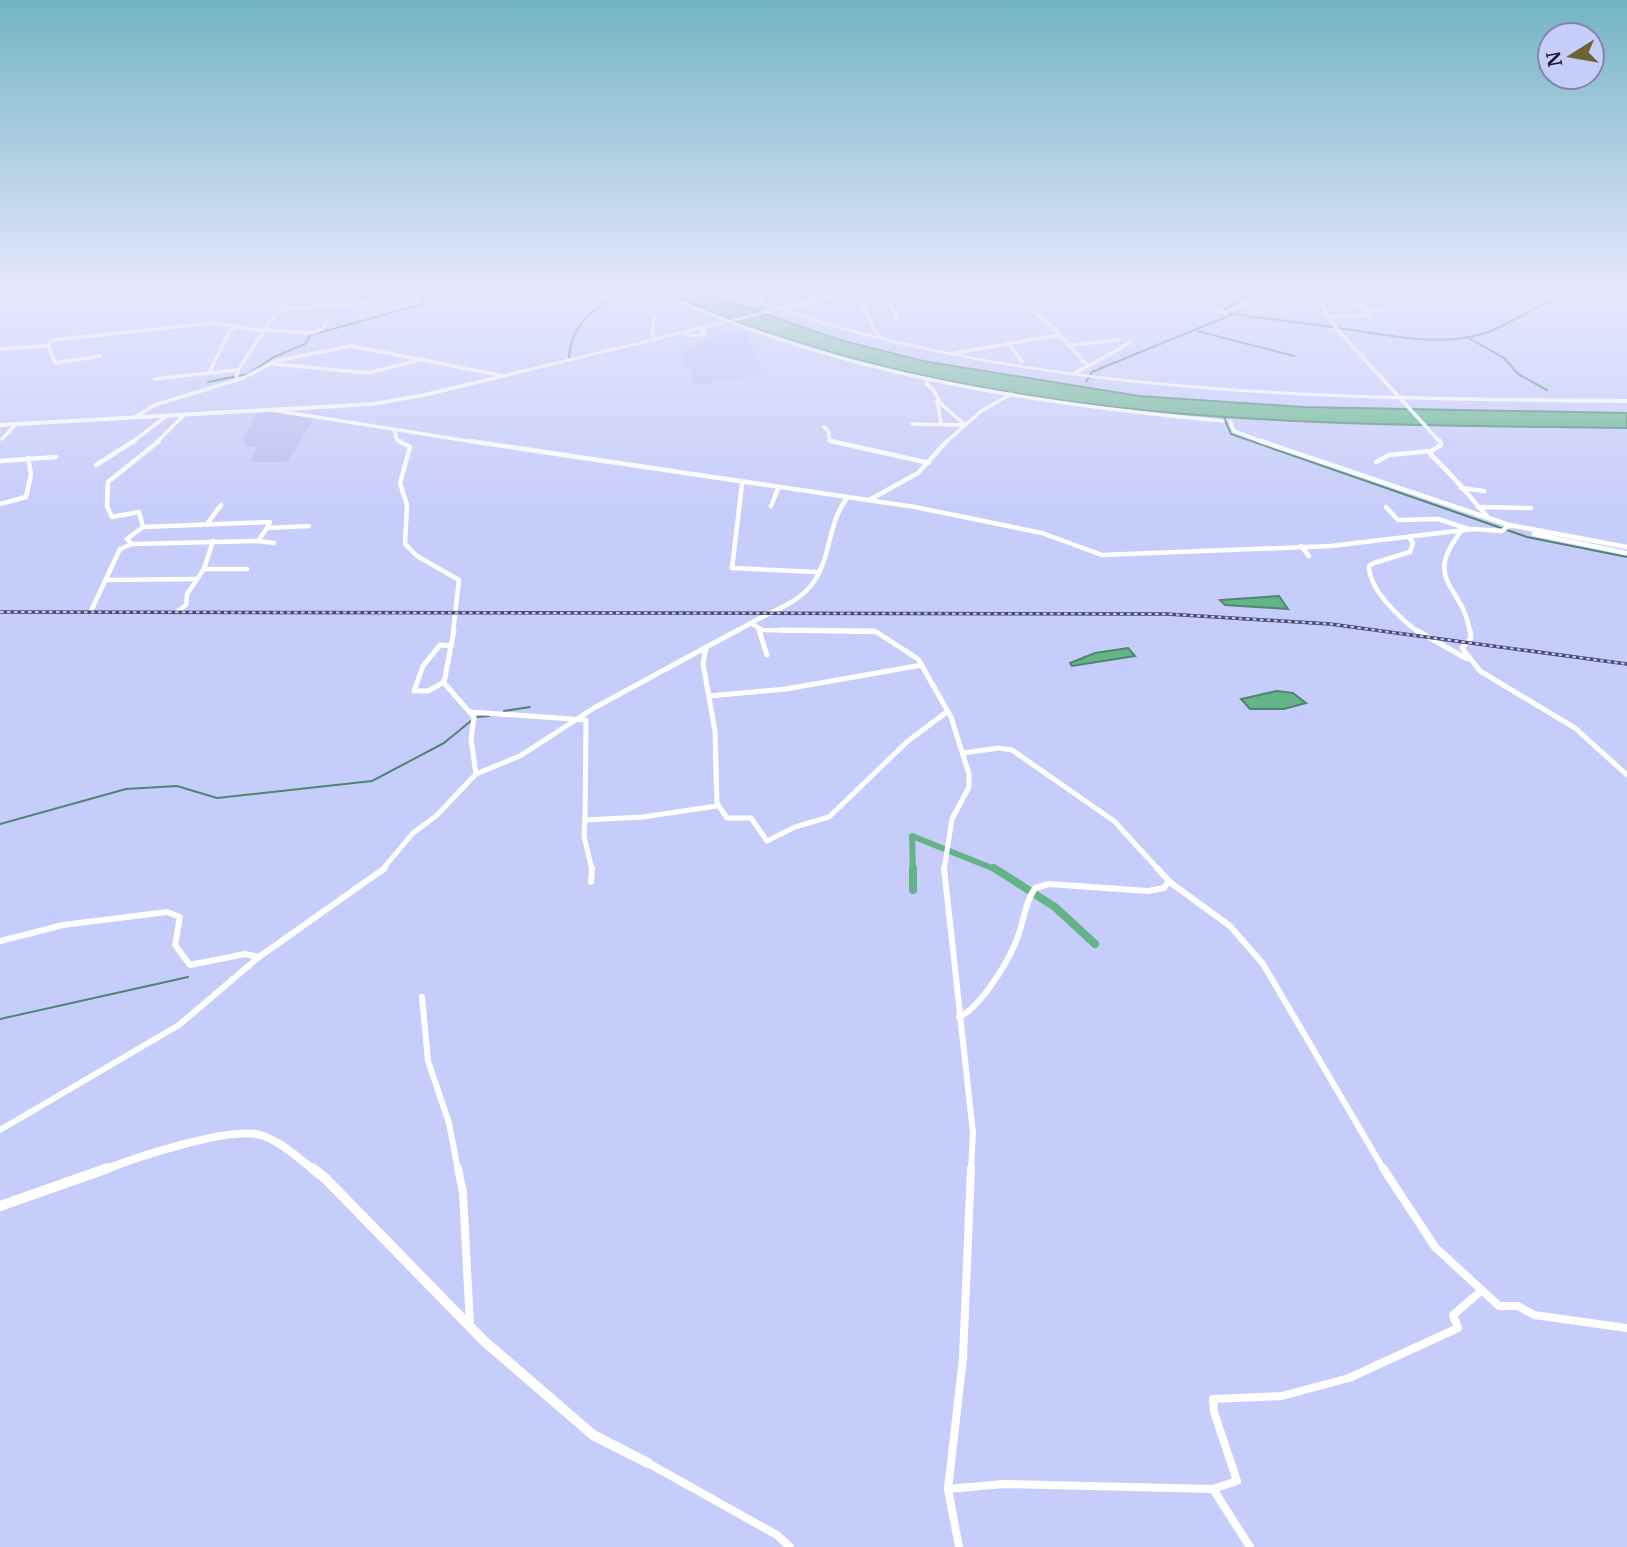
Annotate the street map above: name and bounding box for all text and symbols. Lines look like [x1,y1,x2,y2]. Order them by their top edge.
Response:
north arrow [1536,21,1606,91]
text: N [1541,50,1568,69]

